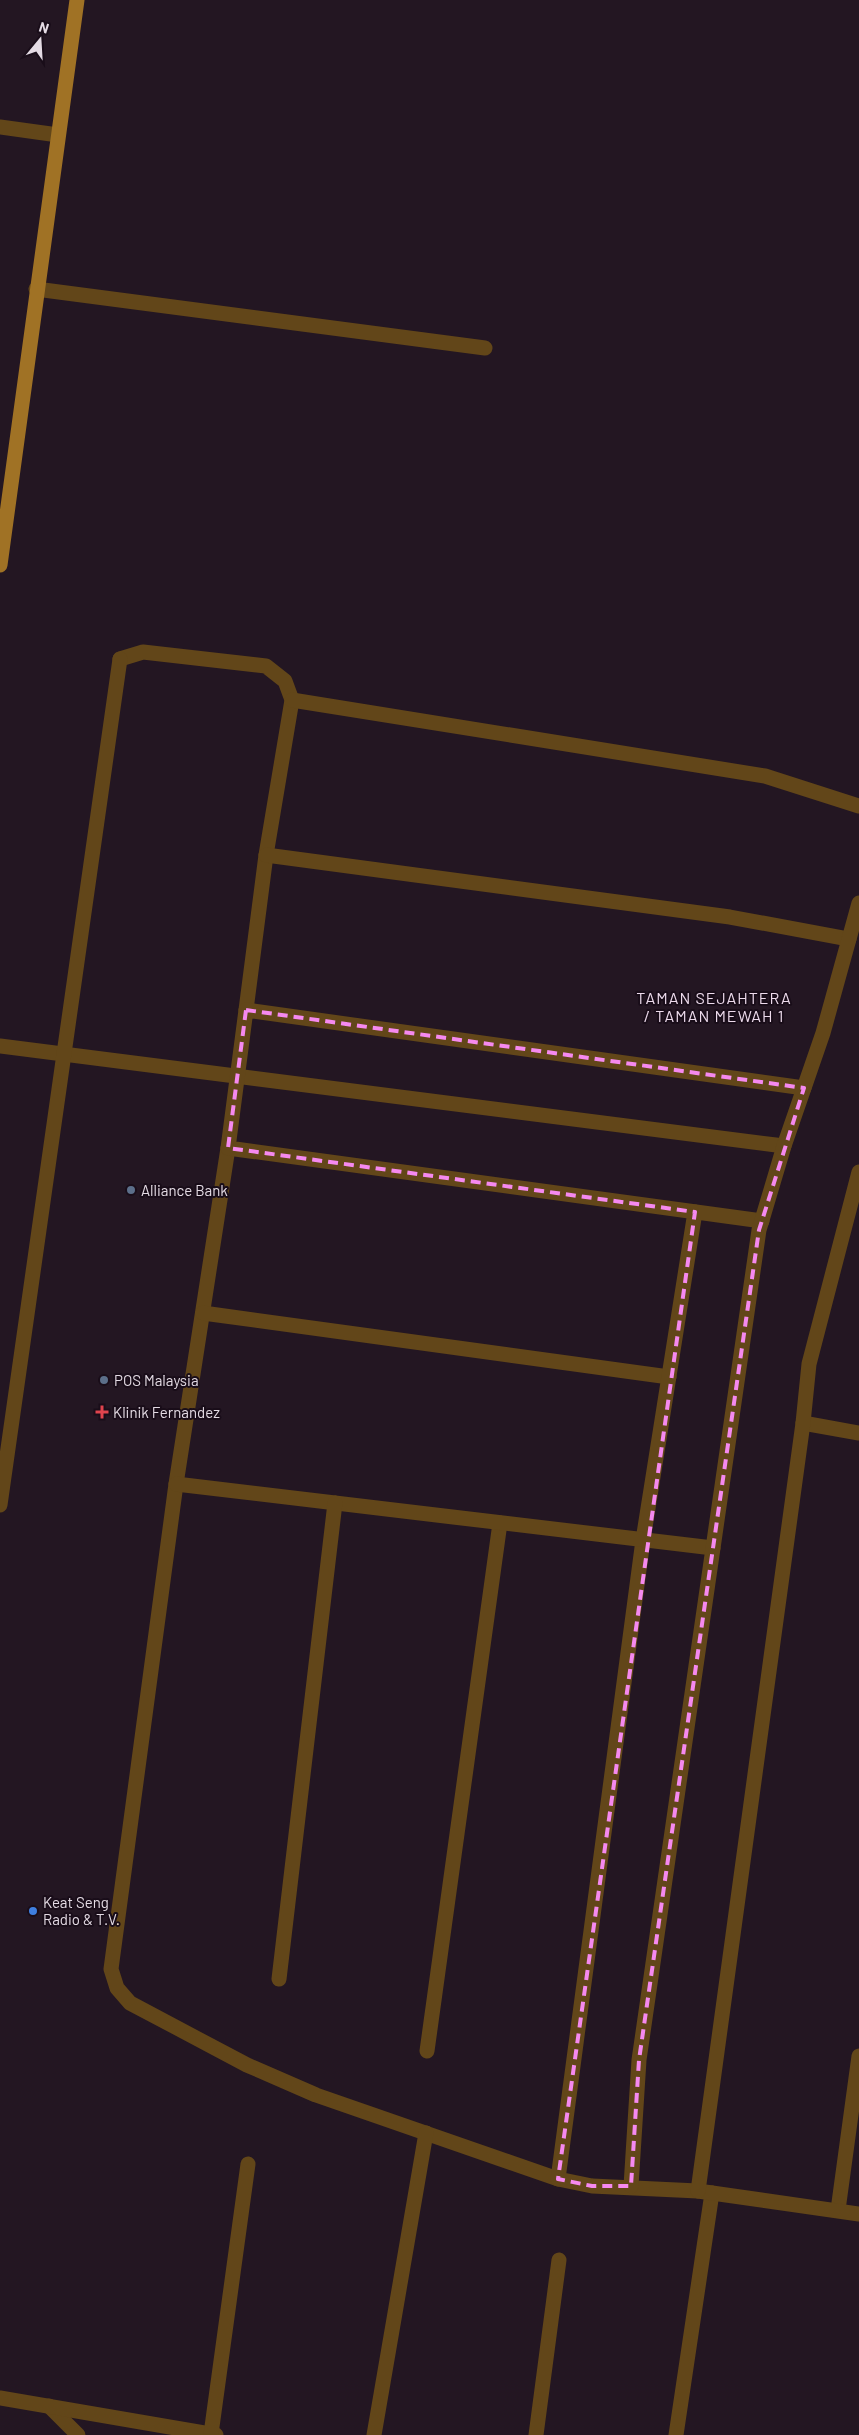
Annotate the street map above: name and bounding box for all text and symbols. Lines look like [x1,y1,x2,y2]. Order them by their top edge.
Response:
north arrow [15,15,65,65]
text: N [37,18,51,37]
district label: TAMAN SEJAHTERA / TAMAN MEWAH 1 [636,988,792,1025]
place label: Alliance Bank [141,1181,228,1199]
marker: Alliance Bank [125,1184,137,1196]
place label: POS Malaysia [114,1371,199,1389]
marker: POS Malaysia [98,1374,110,1386]
place label: Klinik Fernandez [113,1403,220,1421]
marker: Klinik Fernandez [95,1405,109,1419]
place label: Keat Seng Radio & T.V. [43,1893,120,1928]
marker: Keat Seng Radio & T.V. [27,1905,39,1917]

